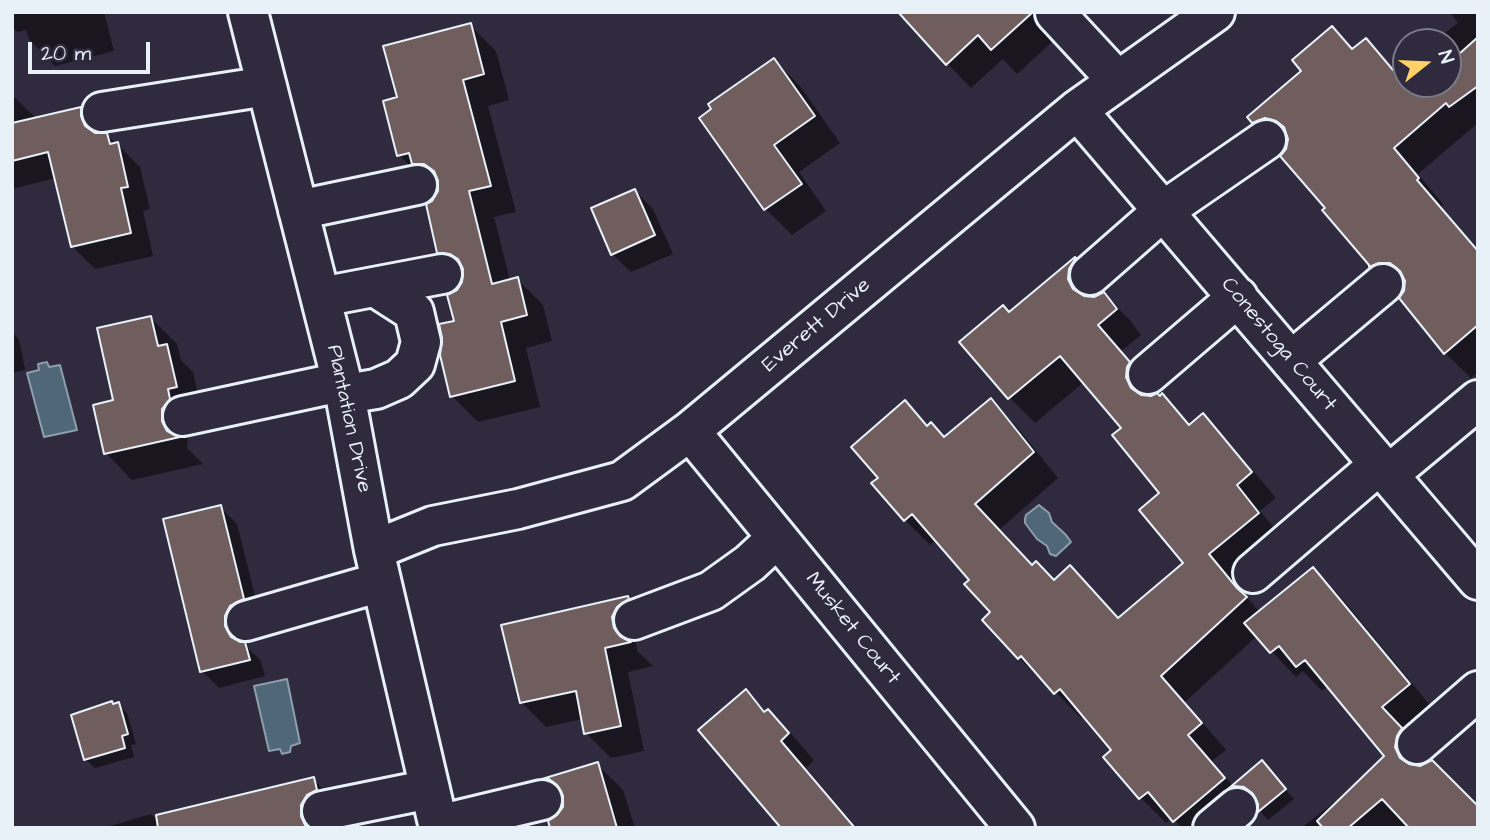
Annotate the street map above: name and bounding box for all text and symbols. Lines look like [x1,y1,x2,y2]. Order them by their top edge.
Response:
scale bar [32,28,154,72]
north arrow [1392,28,1462,98]
text: 20 m [41,39,91,68]
text: N [1431,47,1460,67]
street label: Everett Drive [758,273,876,379]
street label: Conestoga Court [1215,273,1341,417]
street label: Plantation Drive [320,343,376,495]
street label: Musket Court [799,568,905,690]

